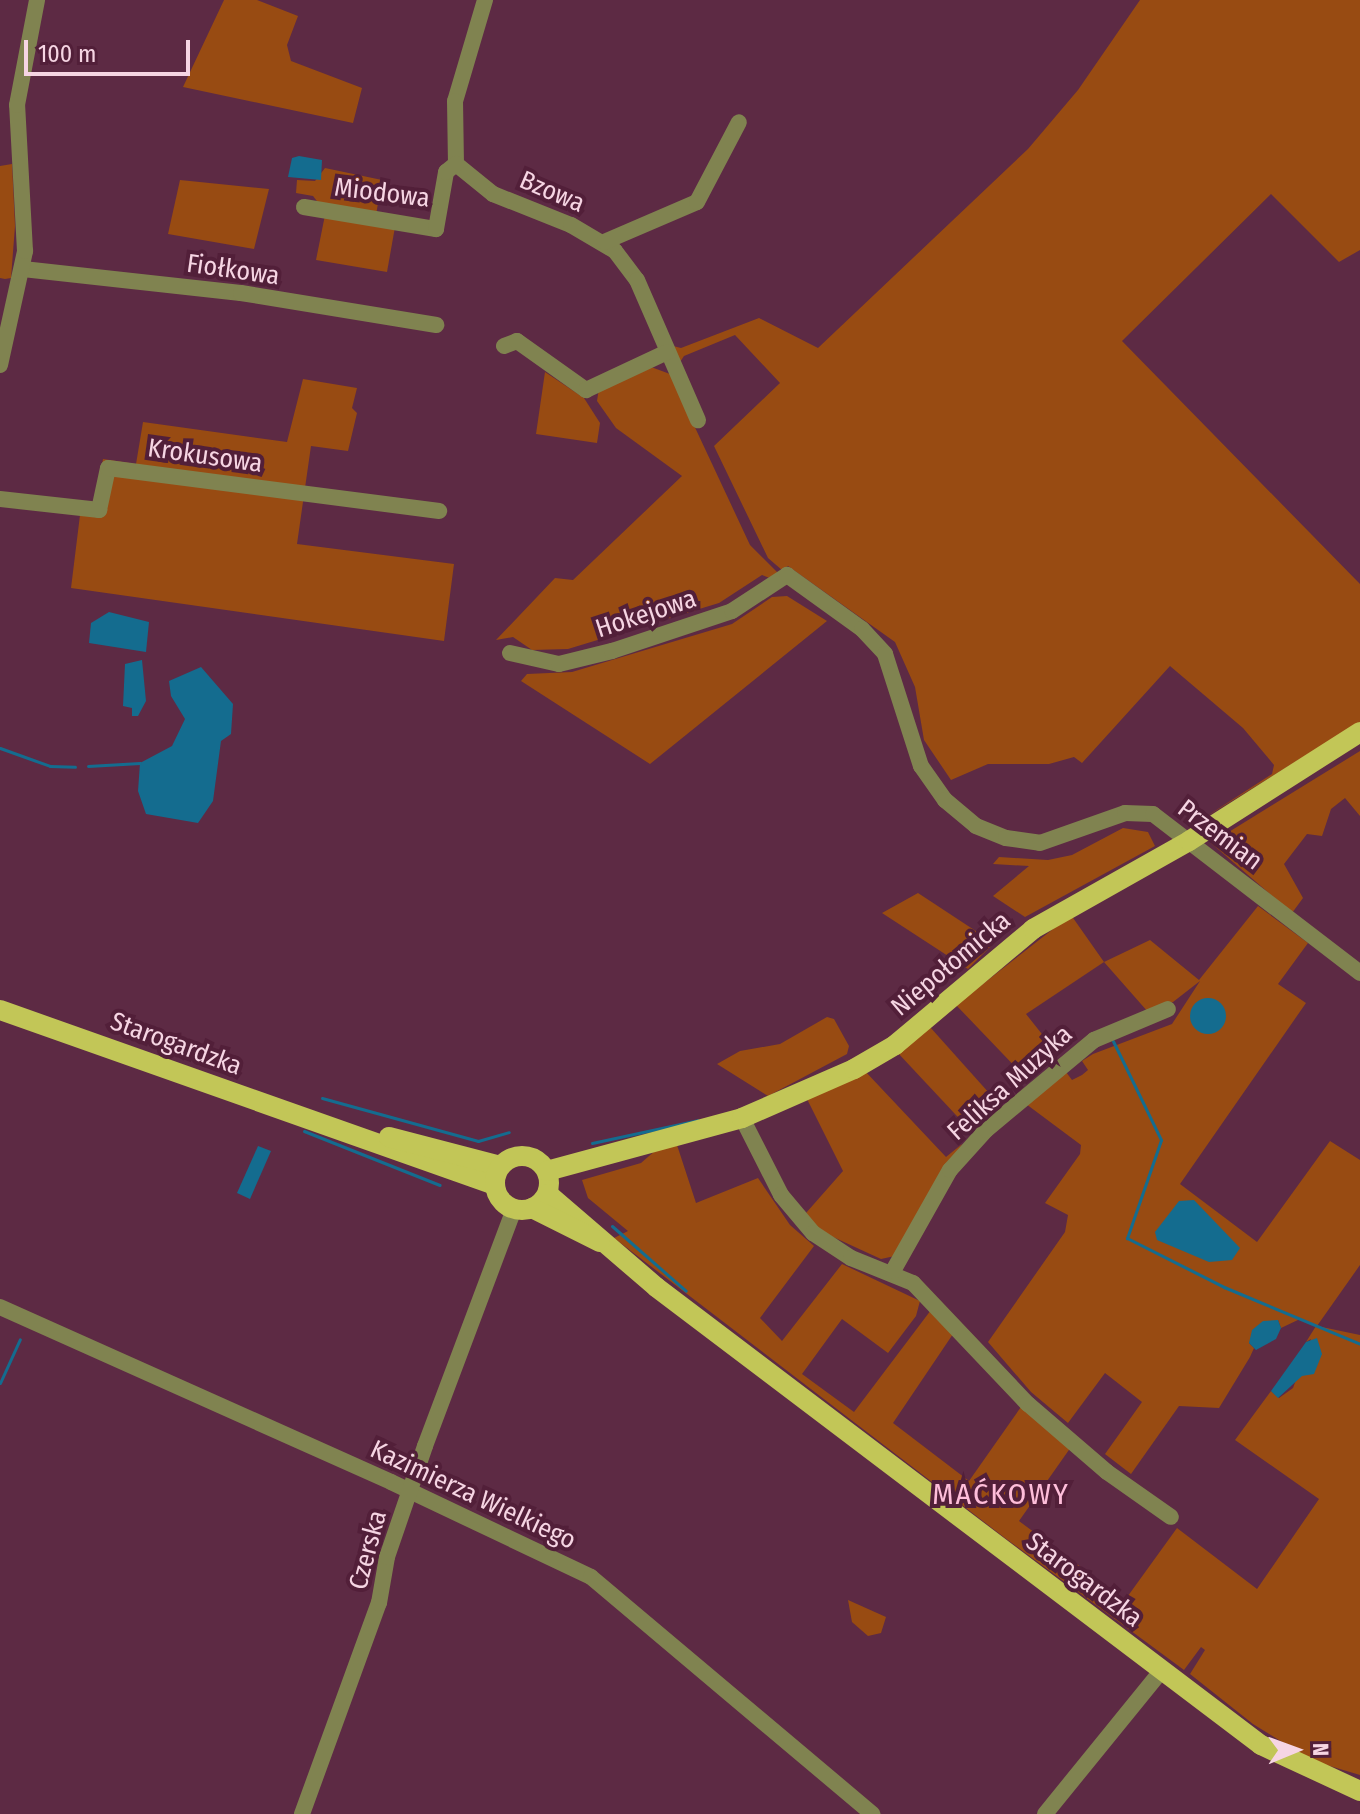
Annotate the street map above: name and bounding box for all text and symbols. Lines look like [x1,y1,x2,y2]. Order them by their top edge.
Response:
scale bar [28,24,194,74]
text: 100 m [38,40,96,68]
street label: Bzowa [515,164,589,220]
street label: Miodowa [333,172,431,214]
street label: Fiołkowa [185,248,281,292]
street label: Krokusowa [146,433,264,479]
street label: Hokejowa [592,583,700,645]
street label: Przemian [1172,793,1268,877]
street label: Niepołomicka [885,905,1017,1023]
street label: Starogardzka [106,1006,246,1082]
street label: Feliksa Muzyka [941,1019,1079,1147]
street label: Kazimierza Wielkiego [365,1434,581,1556]
district label: MAĆKOWY [932,1476,1070,1512]
street label: Czerska [343,1507,393,1593]
street label: Starogardzka [1020,1526,1148,1634]
north arrow [1256,1710,1336,1790]
text: N [1307,1743,1334,1756]

